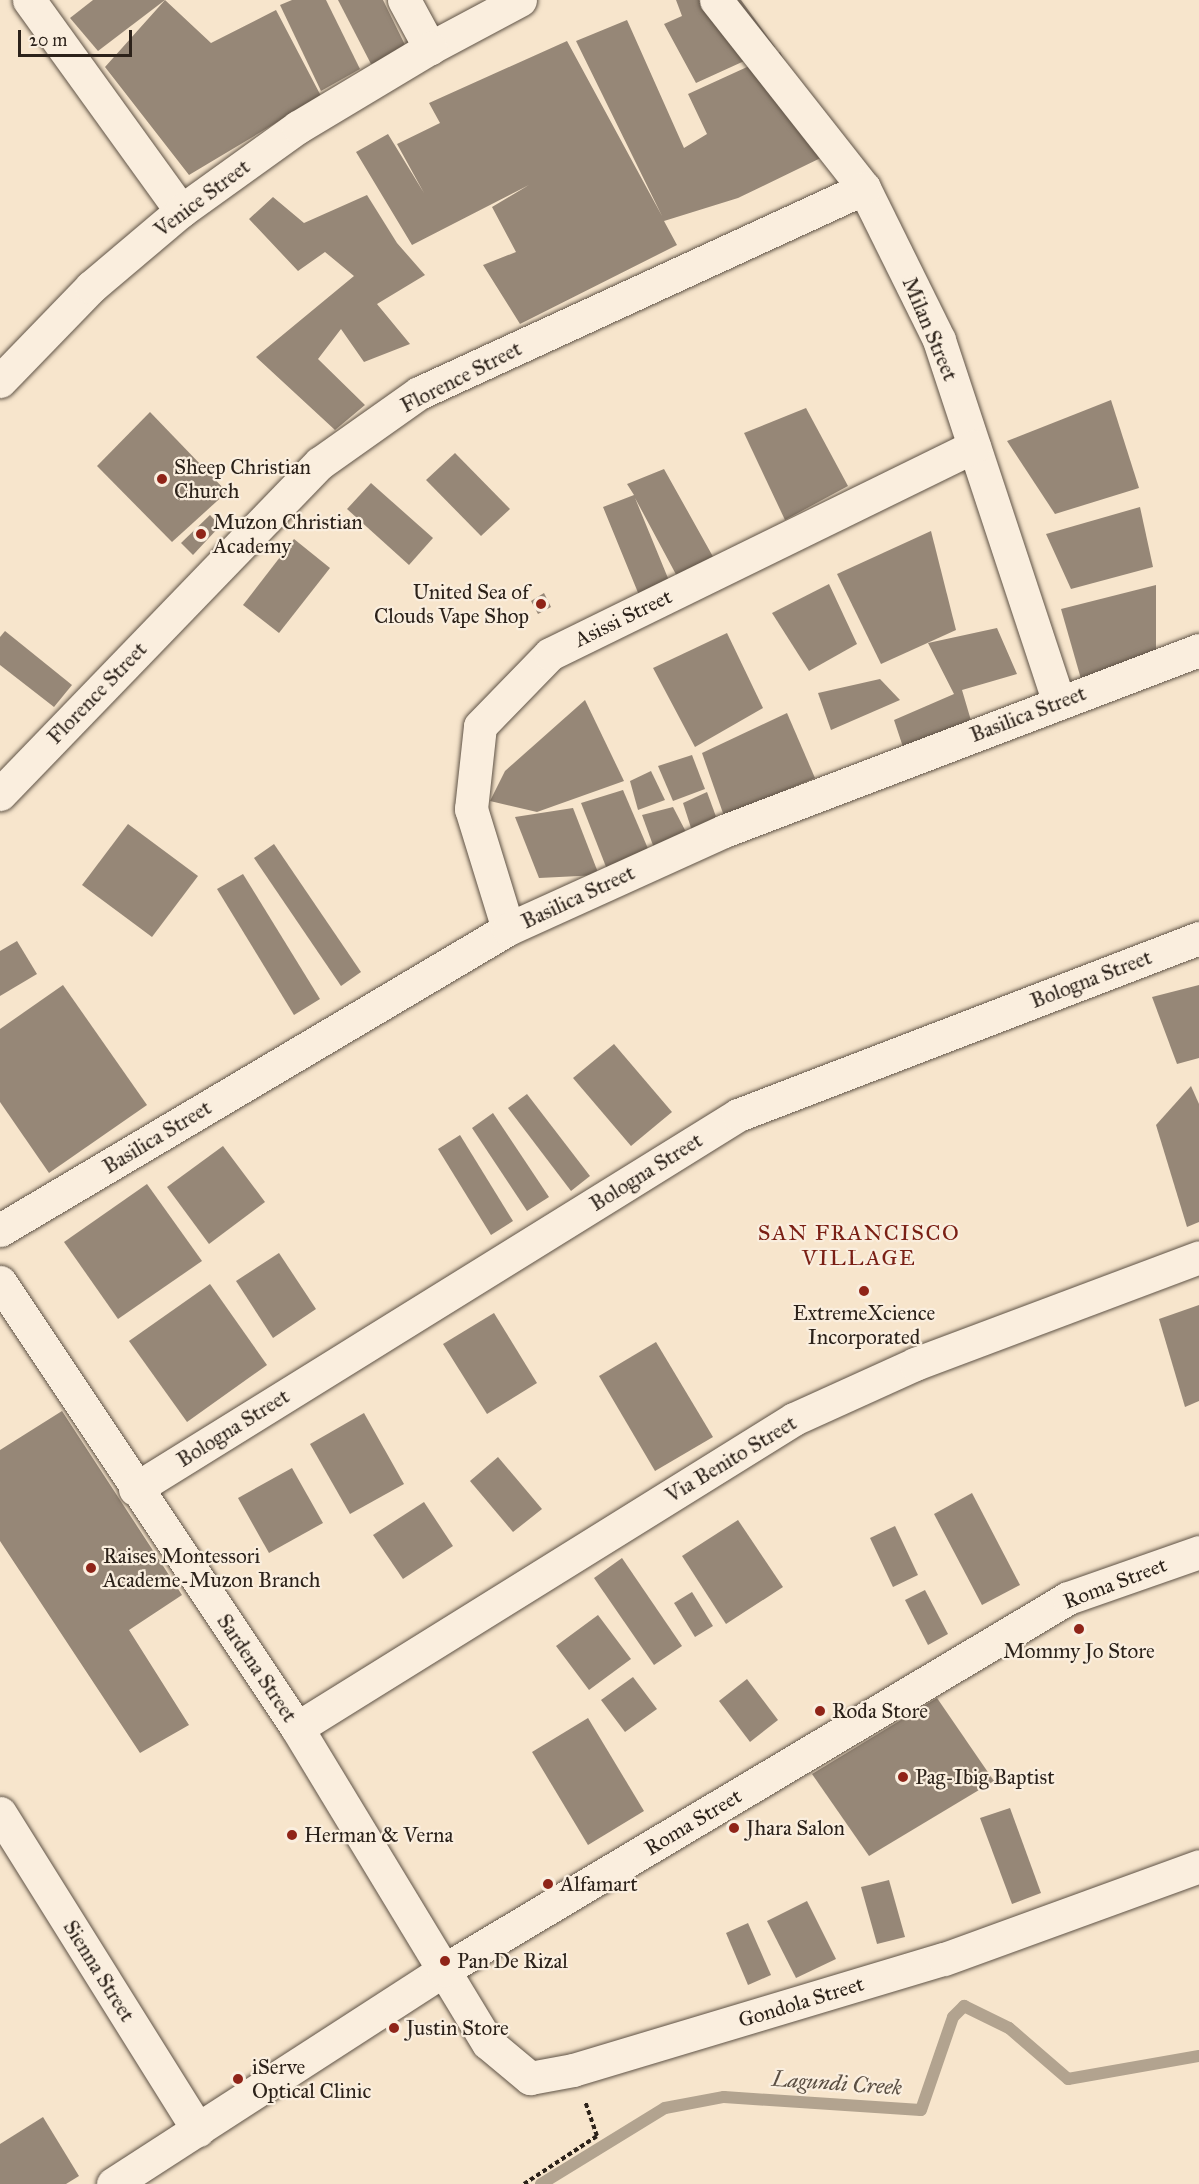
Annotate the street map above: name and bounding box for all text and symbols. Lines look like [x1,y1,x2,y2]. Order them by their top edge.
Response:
scale bar [21,18,135,56]
text: 20 m [29,29,67,51]
street label: Venice Street [149,154,255,242]
street label: Milan Street [897,273,963,385]
street label: Florence Street [396,336,526,418]
place label: Sheep Christian Church [174,454,311,504]
marker: Sheep Christian Church [155,472,169,486]
place label: Muzon Christian Academy [213,509,363,559]
marker: Muzon Christian Academy [194,527,208,541]
place label: United Sea of Clouds Vape Shop [374,579,529,629]
street label: Asissi Street [570,584,676,652]
marker: United Sea of Clouds Vape Shop [534,597,548,611]
street label: Florence Street [42,637,152,749]
street label: Basilica Street [967,680,1089,748]
street label: Basilica Street [517,860,639,934]
street label: Bologna Street [1027,944,1155,1014]
street label: Basilica Street [98,1095,216,1179]
street label: Bologna Street [585,1128,707,1216]
district label: SAN FRANCISCO VILLAGE [758,1219,960,1270]
marker: ExtremeXcience Incorporated [857,1284,871,1298]
place label: ExtremeXcience Incorporated [793,1300,935,1350]
street label: Bologna Street [172,1384,294,1472]
street label: Via Benito Street [661,1410,801,1508]
place label: Raises Montessori Academe-Muzon Branch [103,1543,320,1593]
street label: Roma Street [1060,1552,1170,1614]
marker: Raises Montessori Academe-Muzon Branch [84,1561,98,1575]
street label: Sardena Street [212,1609,302,1727]
marker: Mommy Jo Store [1072,1622,1086,1636]
place label: Mommy Jo Store [1003,1638,1155,1664]
place label: Roda Store [832,1698,928,1724]
marker: Roda Store [813,1704,827,1718]
place label: Pag-Ibig Baptist [915,1764,1055,1790]
marker: Pag-Ibig Baptist [896,1770,910,1784]
street label: Roma Street [640,1783,746,1861]
place label: Jhara Salon [746,1815,845,1841]
marker: Jhara Salon [727,1821,741,1835]
place label: Herman & Verna [304,1822,453,1848]
marker: Herman & Verna [285,1828,299,1842]
place label: Alfamart [560,1871,638,1897]
marker: Alfamart [541,1877,555,1891]
street label: Sienna Street [58,1916,140,2026]
place label: Pan De Rizal [457,1948,568,1974]
marker: Pan De Rizal [438,1954,452,1968]
street label: Gondola Street [735,1971,867,2033]
place label: Justin Store [406,2015,509,2041]
marker: Justin Store [387,2021,401,2035]
place label: iServe Optical Clinic [252,2054,371,2104]
water label: Lagundi Creek [771,2065,903,2101]
marker: iServe Optical Clinic [229,2070,247,2088]

